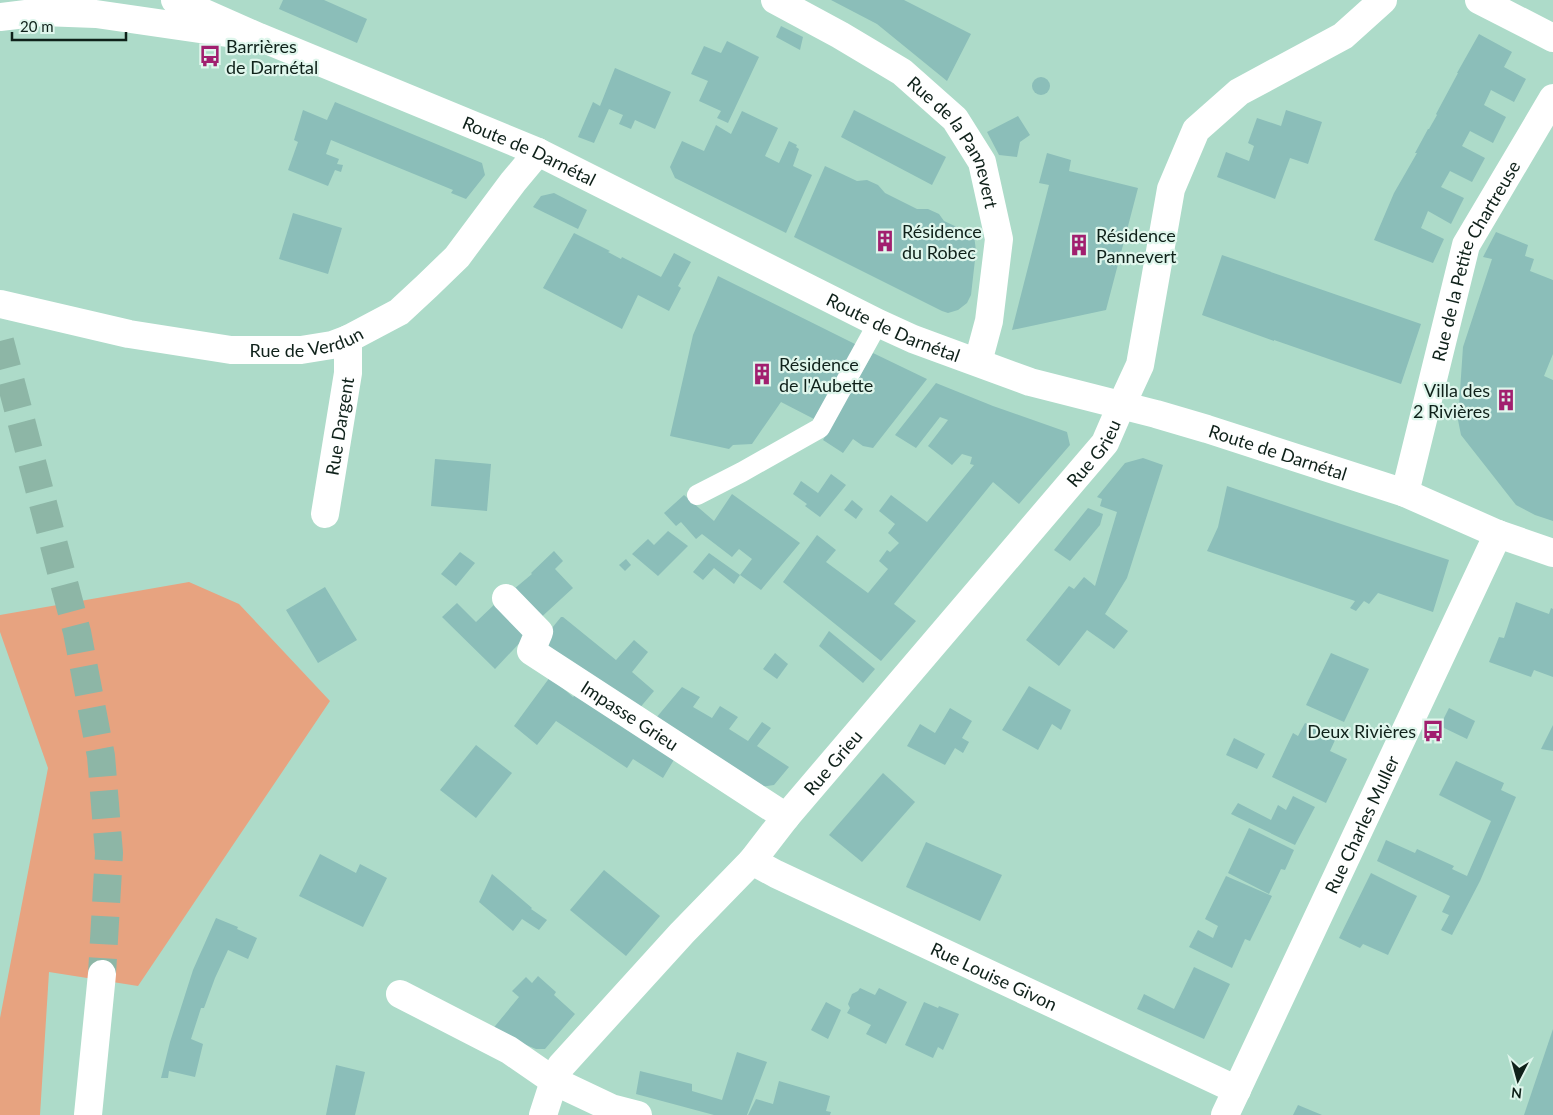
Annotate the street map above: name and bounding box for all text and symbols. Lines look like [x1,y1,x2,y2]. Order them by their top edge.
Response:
scale bar [12,10,126,42]
text: 20 m [20,17,54,35]
place label: Barrières de Darnétal [226,35,318,78]
bus stop icon: Barrières de Darnétal [197,43,223,69]
street label: Rue de la Pannevert [903,71,1003,211]
street label: Route de Darnétal [459,111,600,190]
street label: Rue de la Petite Chartreuse [1427,156,1525,363]
place label: Résidence du Robec [902,220,982,263]
place label: Résidence Pannevert [1096,224,1177,267]
building icon: Résidence du Robec [872,228,898,254]
building icon: Résidence Pannevert [1066,232,1092,258]
street label: Route de Darnétal [823,288,963,366]
street label: Rue de Verdun [250,322,367,361]
place label: Résidence de l'Aubette [779,353,873,396]
building icon: Résidence de l'Aubette [749,361,775,387]
street label: Rue Dargent [321,375,358,477]
place label: Villa des 2 Rivières [1413,379,1490,422]
building icon: Villa des 2 Rivières [1493,387,1519,413]
street label: Rue Grieu [1062,416,1125,491]
street label: Route de Darnétal [1206,419,1350,485]
street label: Impasse Grieu [577,676,683,755]
bus stop icon: Deux Rivières [1420,718,1446,744]
place label: Deux Rivières [1307,720,1416,742]
street label: Rue Grieu [799,725,867,799]
street label: Rue Charles Muller [1320,751,1404,897]
street label: Rue Louise Givon [927,937,1061,1015]
north arrow [1493,1055,1543,1105]
text: N [1510,1084,1523,1102]

